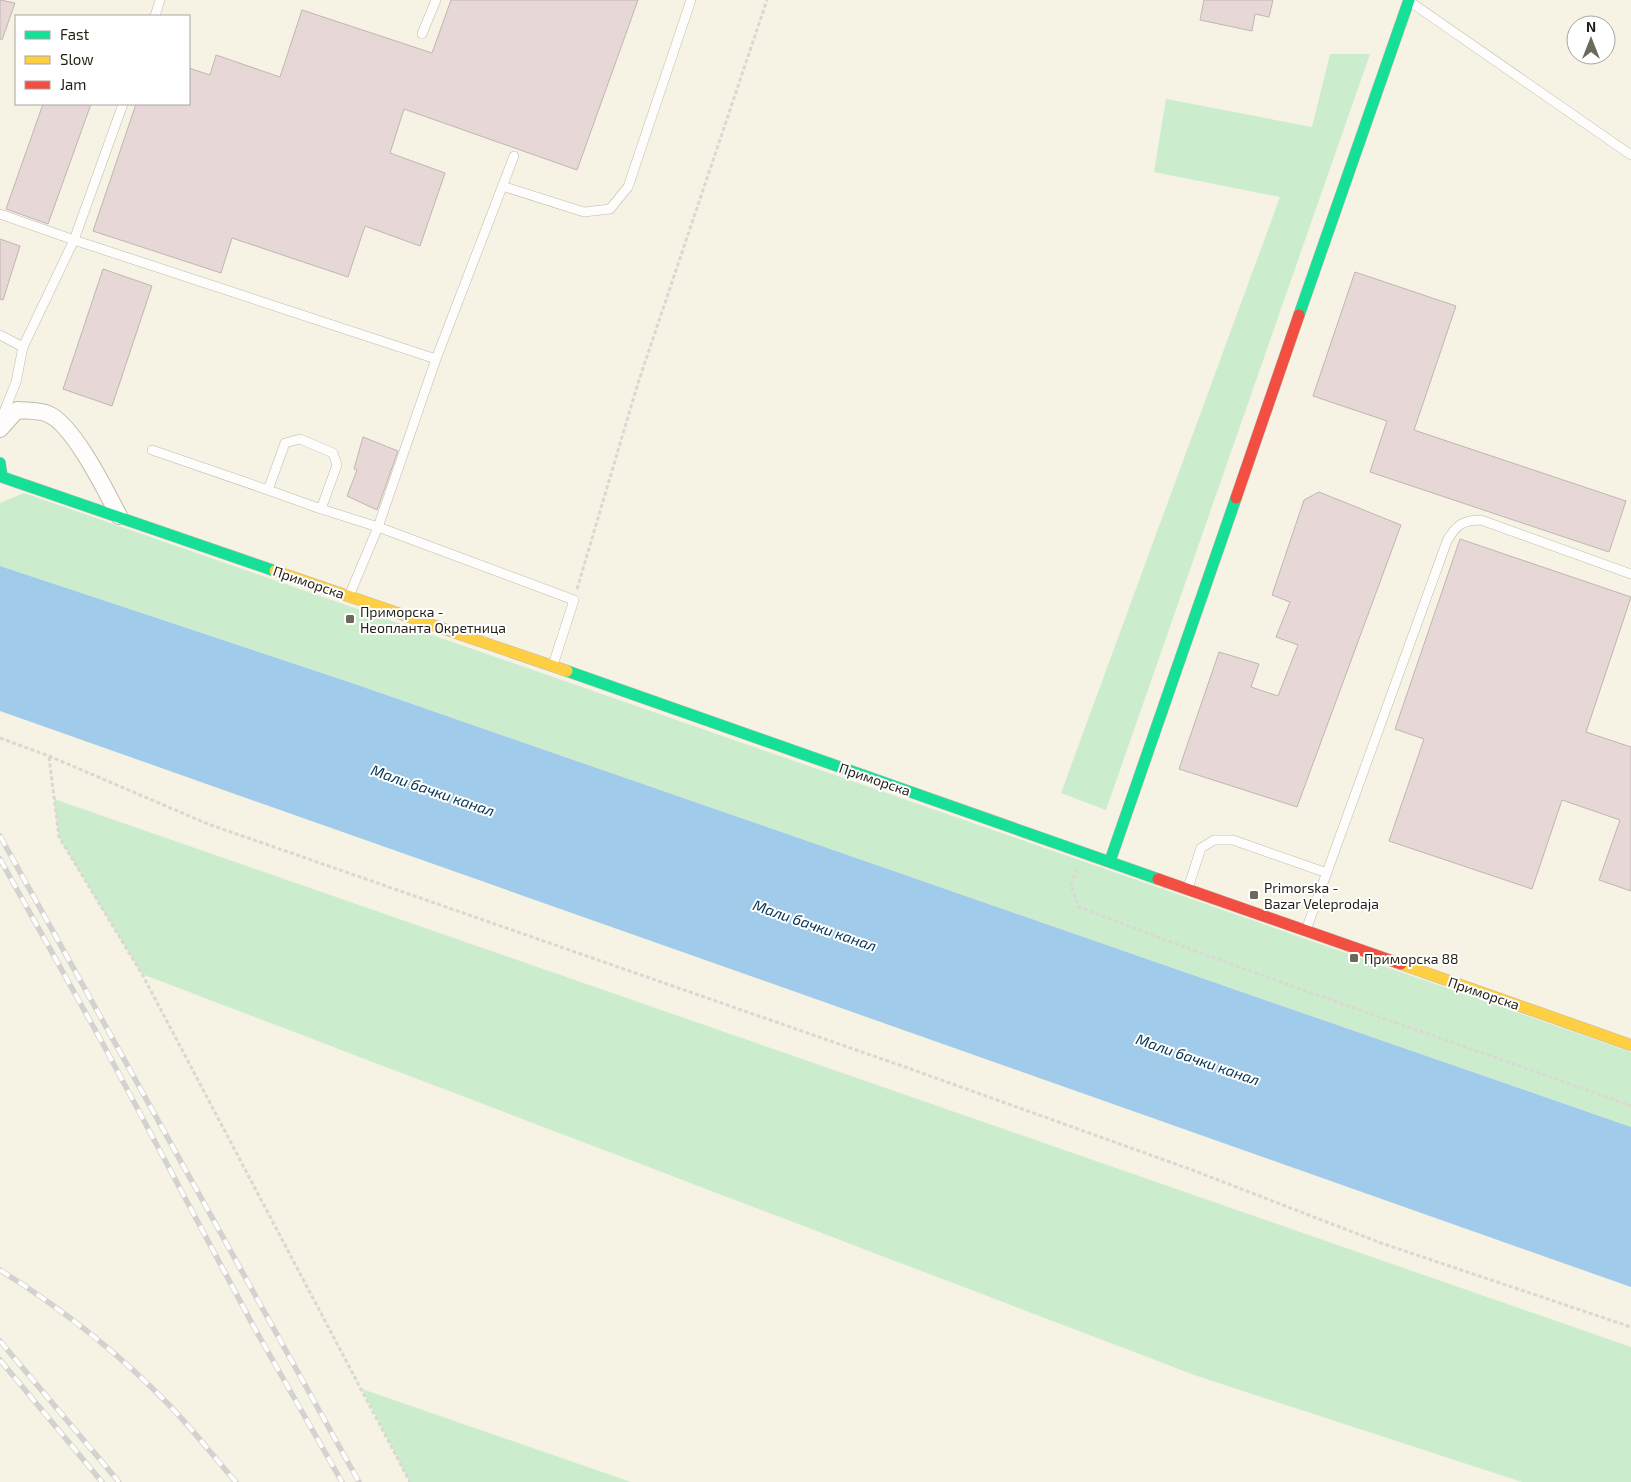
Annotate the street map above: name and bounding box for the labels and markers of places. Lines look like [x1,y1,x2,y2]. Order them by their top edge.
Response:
place label: Приморска - Неопланта Окретница [360,603,506,636]
marker: Приморска - Неопланта Окретница [344,613,356,625]
place label: Primorska - Bazar Veleprodaja [1264,879,1379,912]
marker: Primorska - Bazar Veleprodaja [1248,889,1260,901]
place label: Приморска 88 [1364,950,1459,967]
marker: Приморска 88 [1348,952,1360,964]

